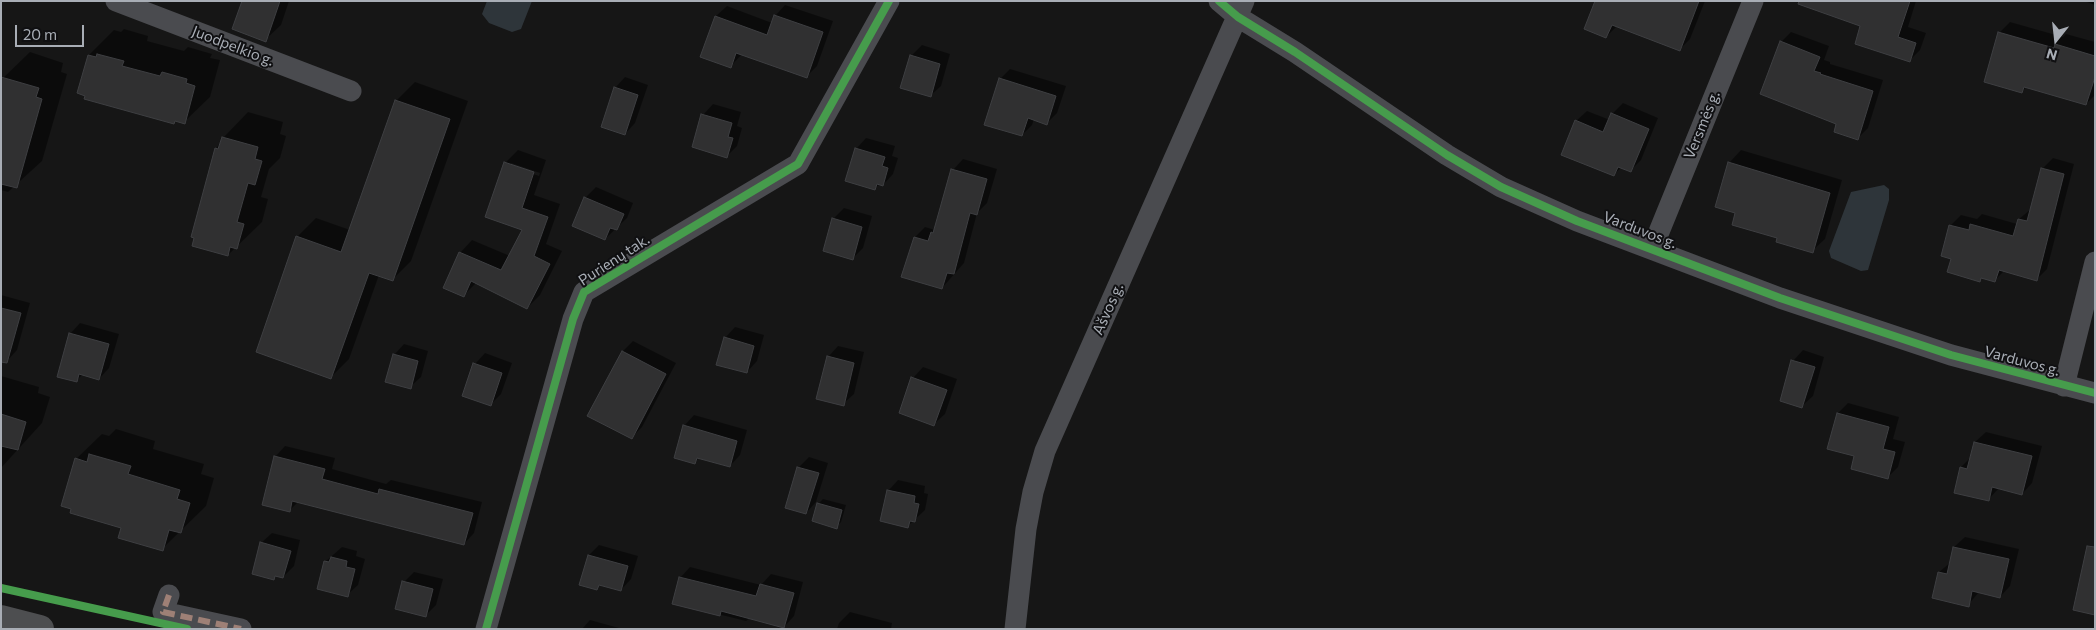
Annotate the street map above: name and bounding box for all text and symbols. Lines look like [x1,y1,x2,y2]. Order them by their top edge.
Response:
scale bar [18,15,86,47]
north arrow [2031,15,2081,65]
street label: Juodpelkio g. [189,22,277,70]
text: 20 m [23,25,57,43]
text: N [2044,45,2059,65]
street label: Versmės g. [1680,88,1724,162]
street label: Varduvos g. [1600,208,1680,252]
street label: Purienų tak. [575,230,653,290]
street label: Ašvos g. [1089,280,1127,338]
street label: Varduvos g. [1982,342,2062,380]

